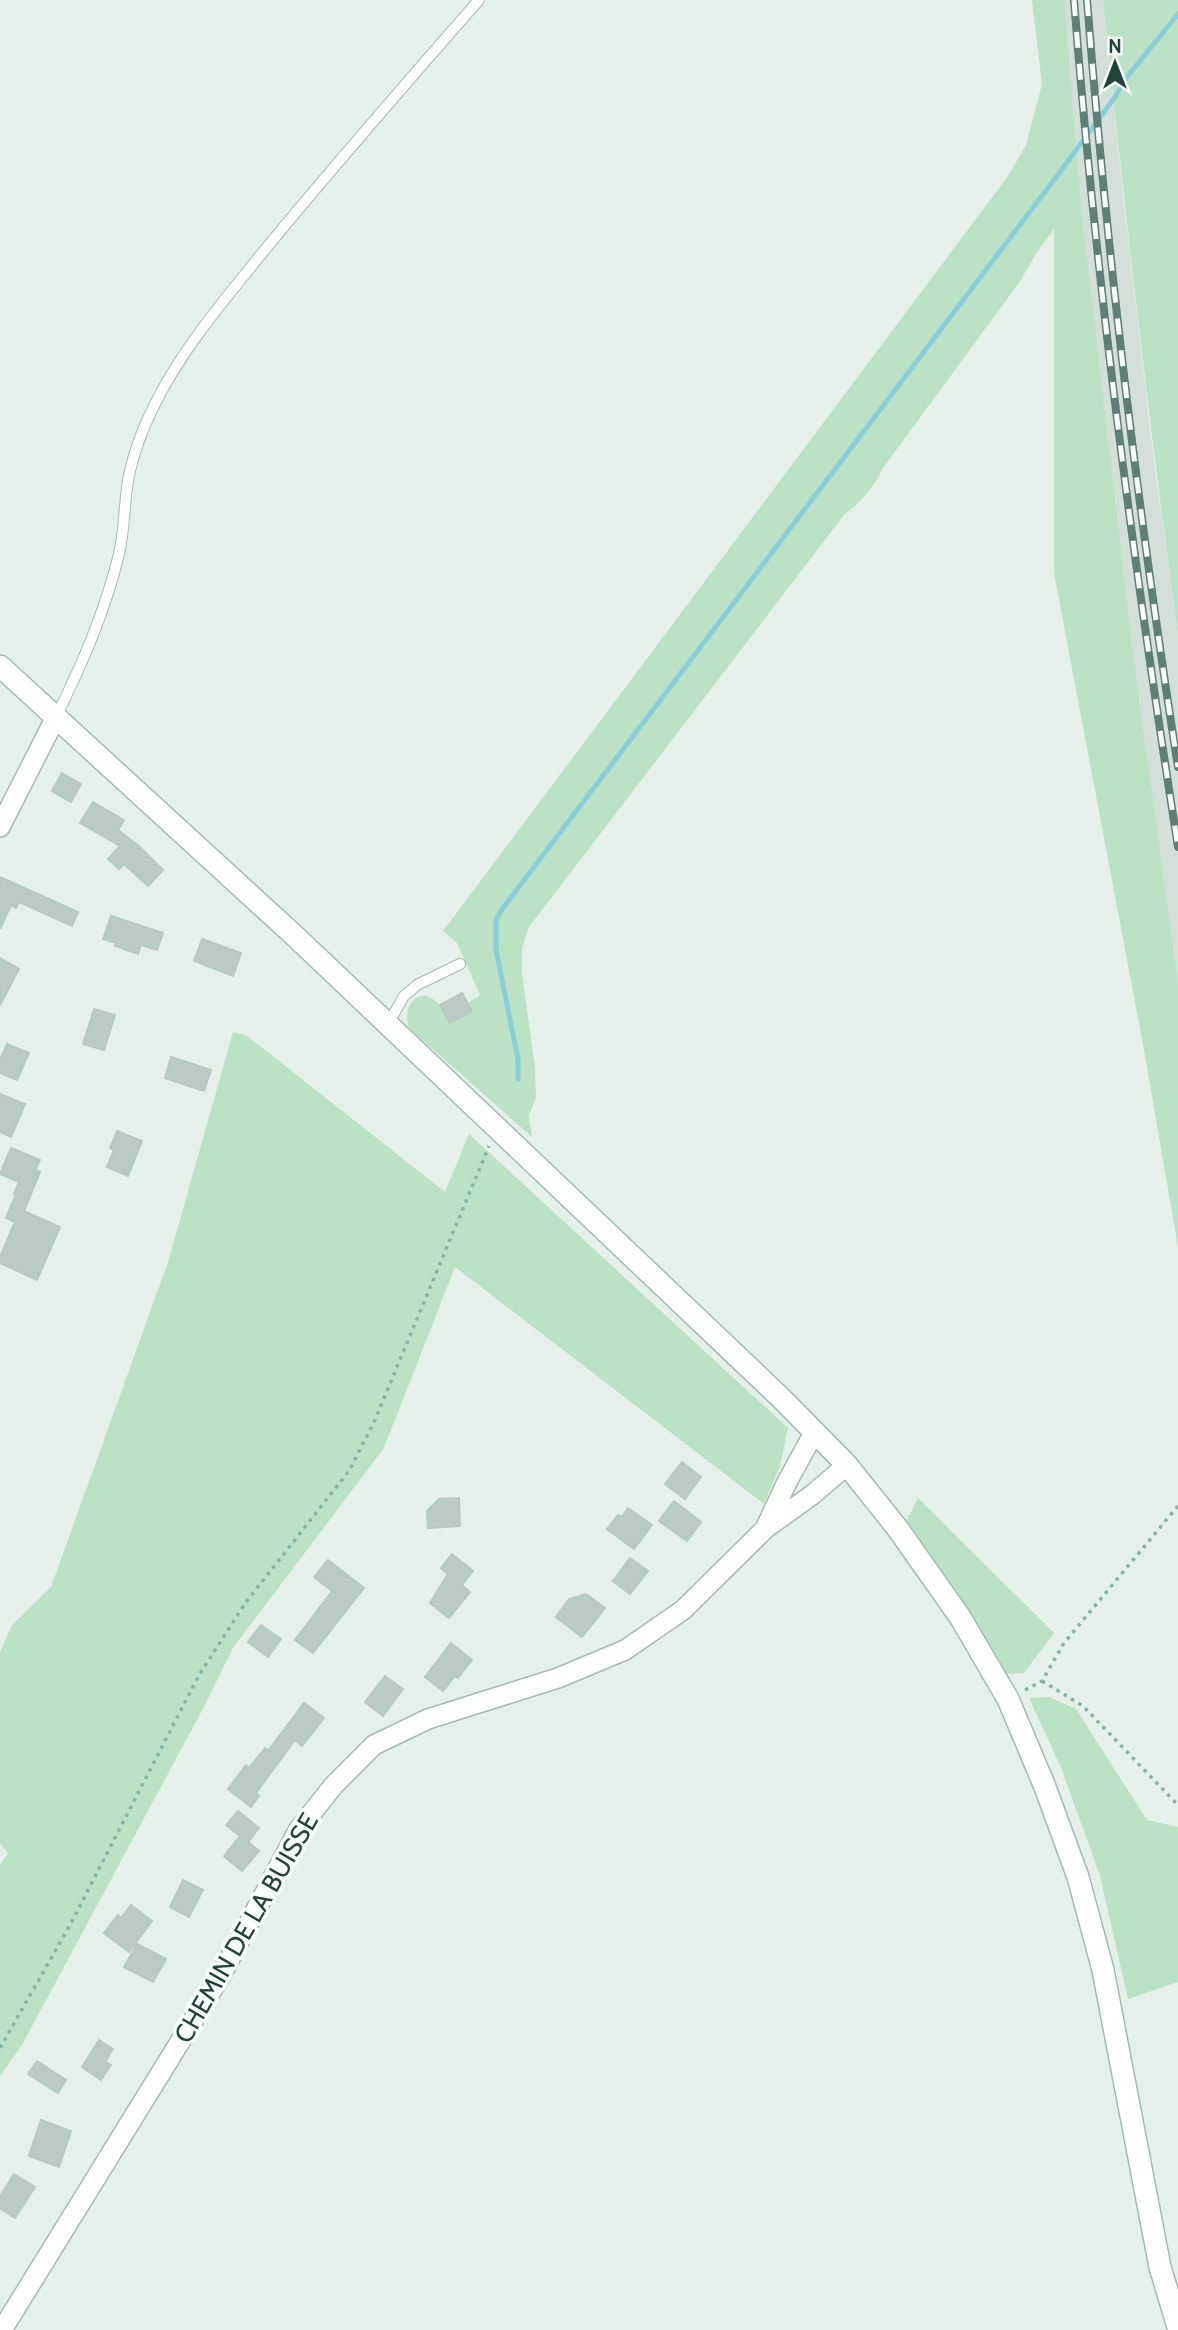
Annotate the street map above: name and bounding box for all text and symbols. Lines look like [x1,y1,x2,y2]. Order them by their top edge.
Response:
north arrow [1080,28,1150,98]
text: N [1108,35,1122,58]
street label: CHEMIN DE LA BUISSE [167,1807,325,2049]

